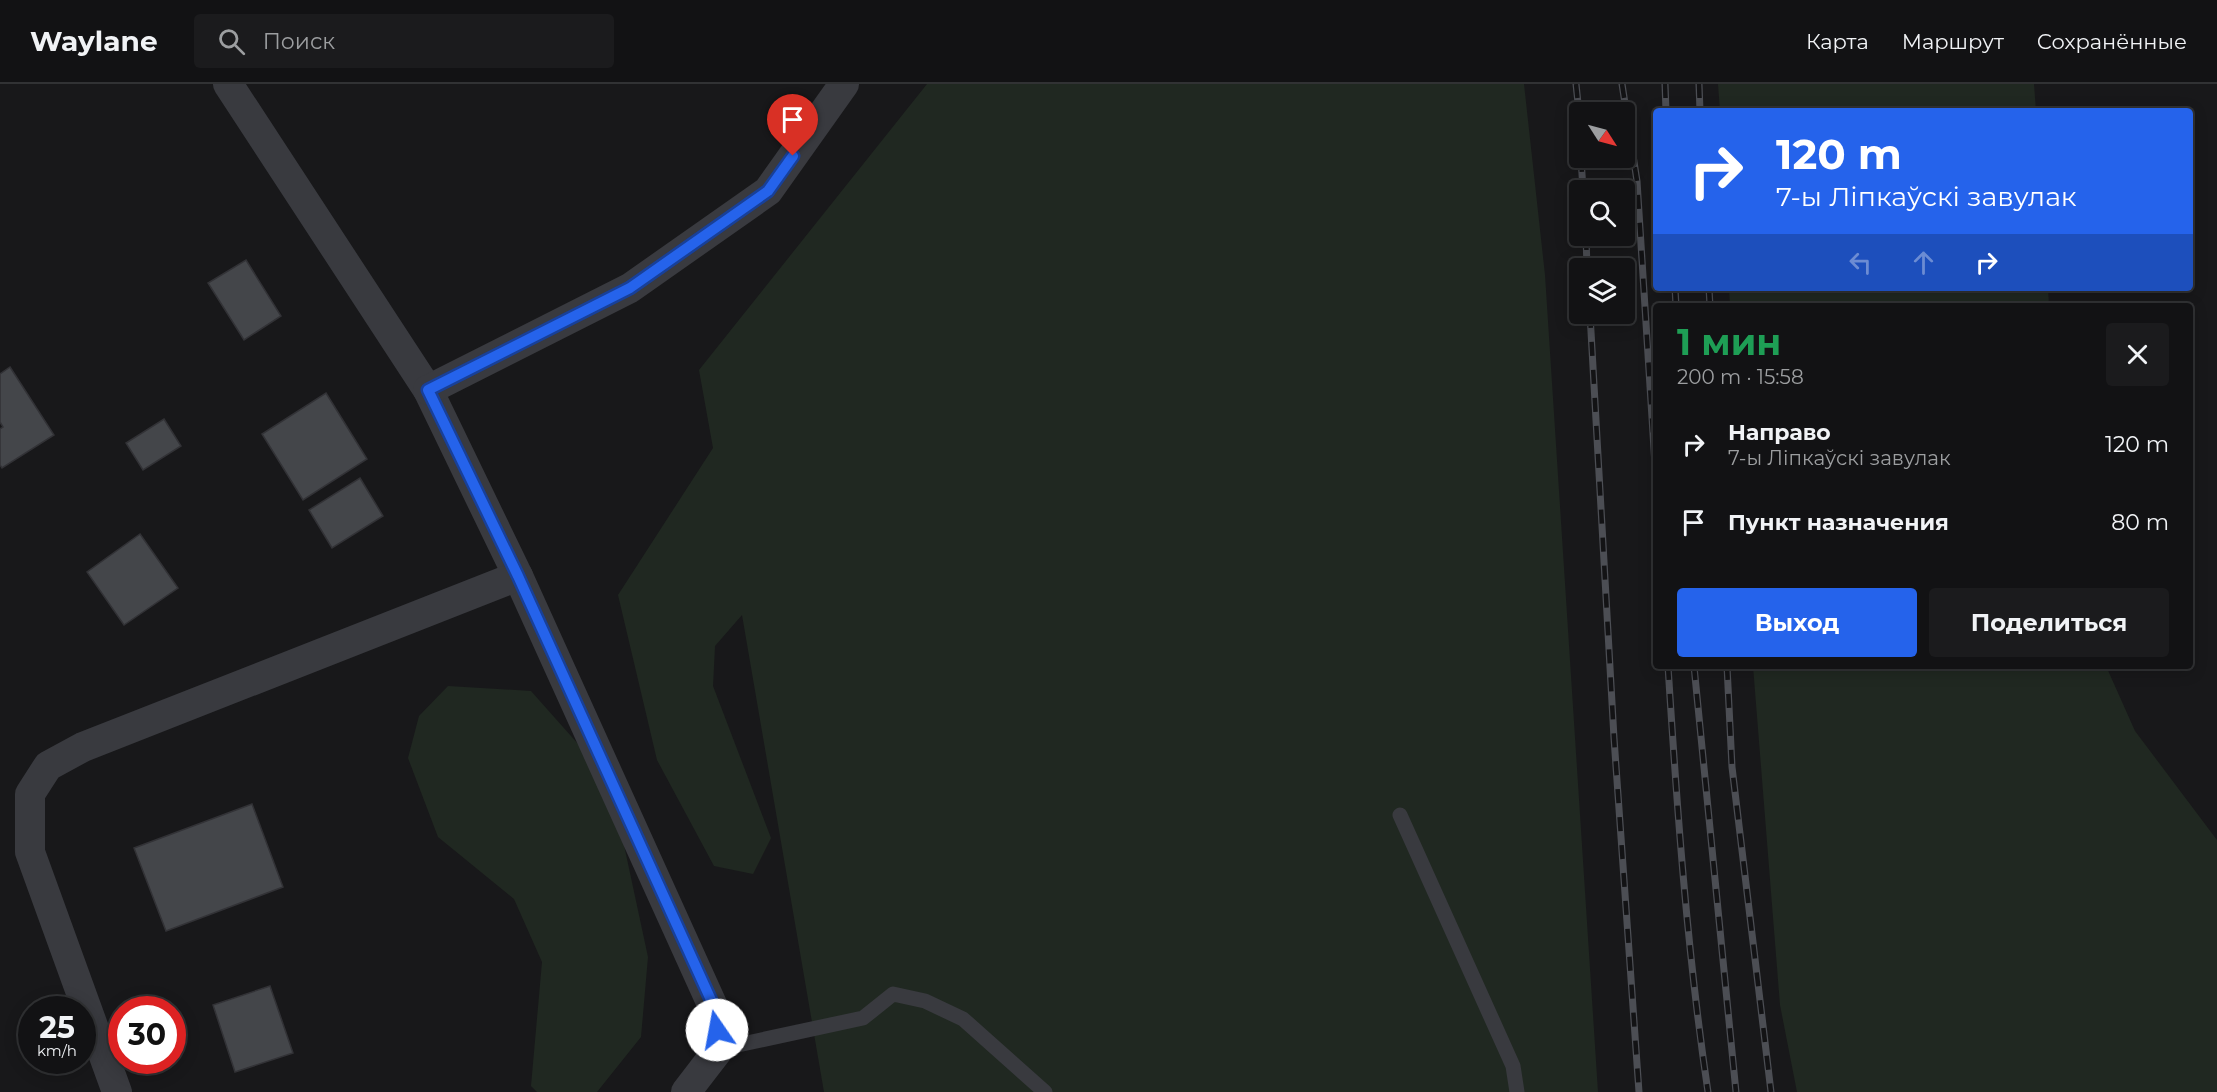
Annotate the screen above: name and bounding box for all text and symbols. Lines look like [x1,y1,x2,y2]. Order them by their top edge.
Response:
search box [194,14,614,68]
text: Waylane [30,24,158,58]
icon: search [215,25,248,58]
text: Поиск [263,28,335,55]
text: Карта [1806,29,1869,54]
text: Маршрут [1902,29,2004,54]
text: Сохранённые [2037,29,2187,54]
pin [767,94,818,156]
north arrow [1569,102,1635,168]
map controls [1569,102,1635,324]
icon: arrive [776,103,809,136]
text: 120 m [1776,128,1902,180]
icon: right [1677,132,1755,210]
button: search [1569,180,1635,246]
text: 7-ы Ліпкаўскі завулак [1776,180,2077,213]
icon: left [1844,246,1877,279]
icon: ahead [1907,246,1940,279]
icon: right [1970,246,2003,279]
button: layers [1569,258,1635,324]
text: 1 мин [1677,320,1781,364]
button: close [2106,323,2169,386]
text: 200 m · 15:58 [1677,365,1804,389]
text: Направо [1728,419,1831,446]
icon: right [1677,428,1710,461]
text: 120 m [2105,431,2169,458]
text: 7-ы Ліпкаўскі завулак [1728,446,1951,470]
icon: arrive [1677,506,1710,539]
text: Пункт назначения [1728,509,1949,536]
text: 80 m [2111,509,2169,536]
button: Выход [1677,588,1917,657]
button: Поделиться [1929,588,2169,657]
speed limit sign: 30 [108,996,186,1074]
position arrow [685,998,749,1062]
text: 25 [39,1009,75,1046]
text: km/h [37,1041,77,1060]

